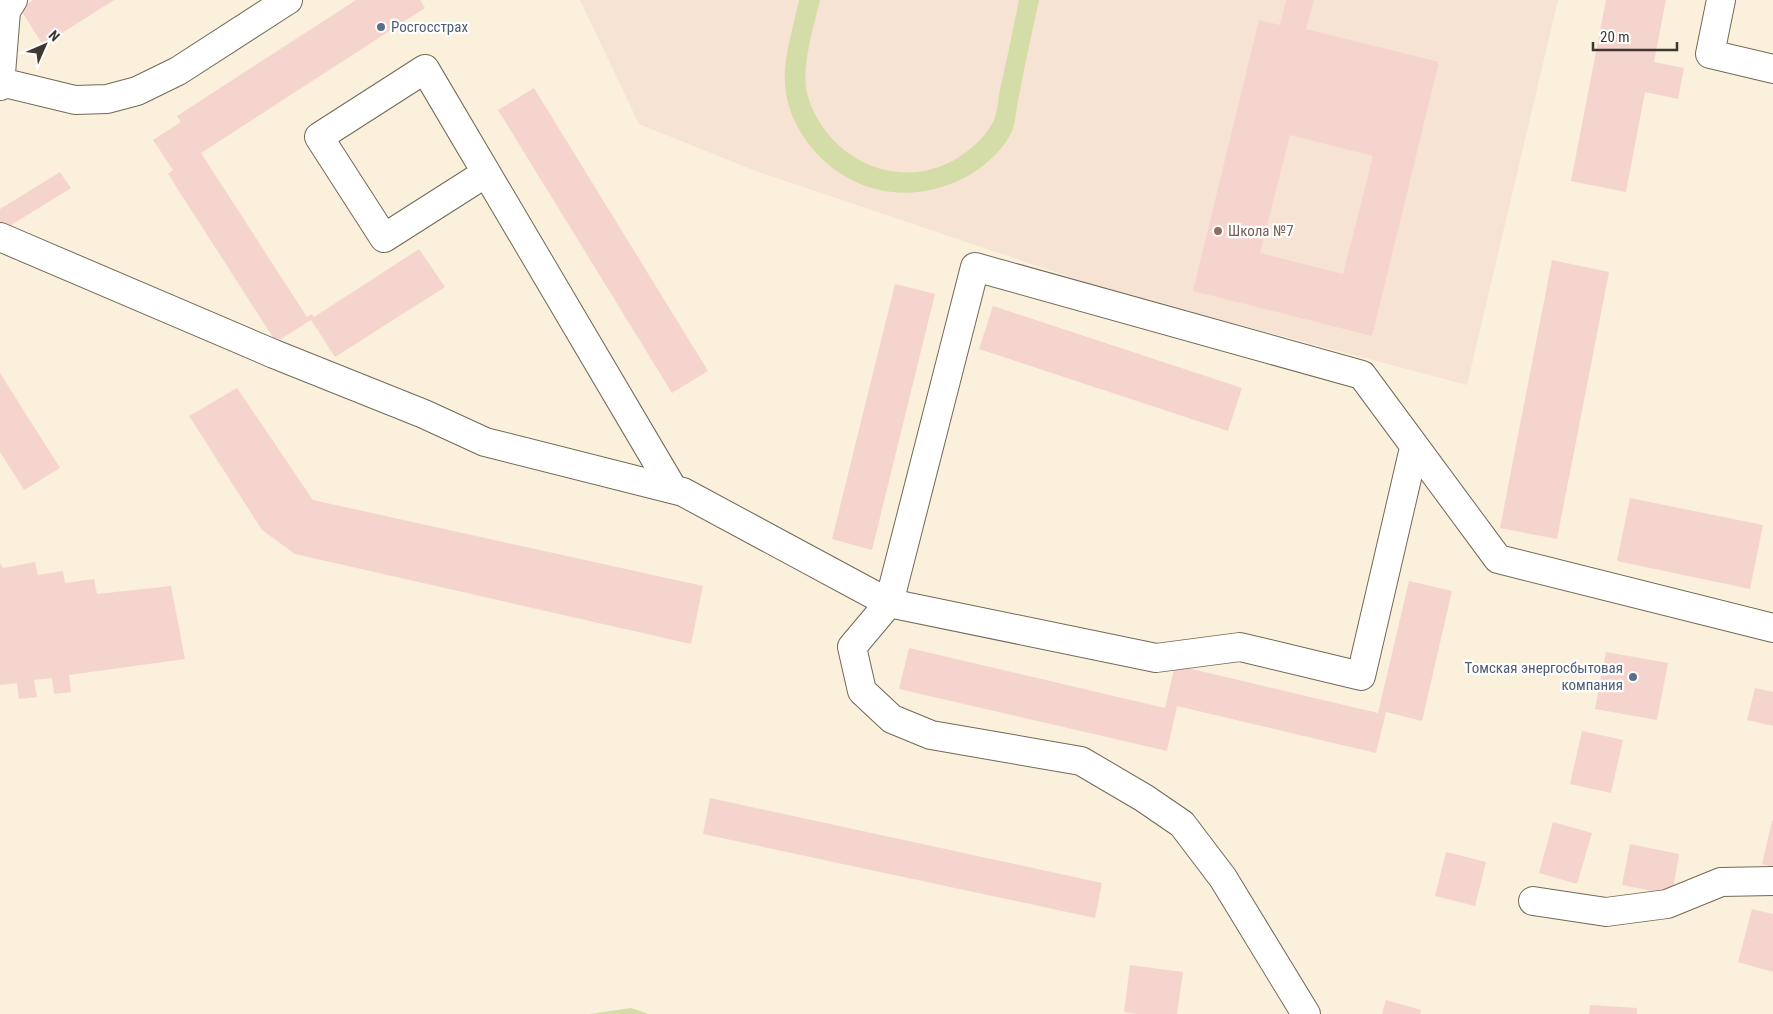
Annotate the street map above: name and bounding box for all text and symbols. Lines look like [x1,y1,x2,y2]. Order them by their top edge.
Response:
place label: Росгосстрах [391,18,468,36]
north arrow [20,20,70,70]
scale bar [1593,20,1677,52]
marker: Росгосстрах [375,21,387,33]
text: N [46,27,63,44]
text: 20 m [1600,28,1630,46]
place label: Школа №7 [1228,222,1294,240]
marker: Школа №7 [1212,225,1224,237]
place label: Томская энергосбытовая компания [1465,659,1623,694]
marker: Томская энергосбытовая компания [1627,671,1639,683]

